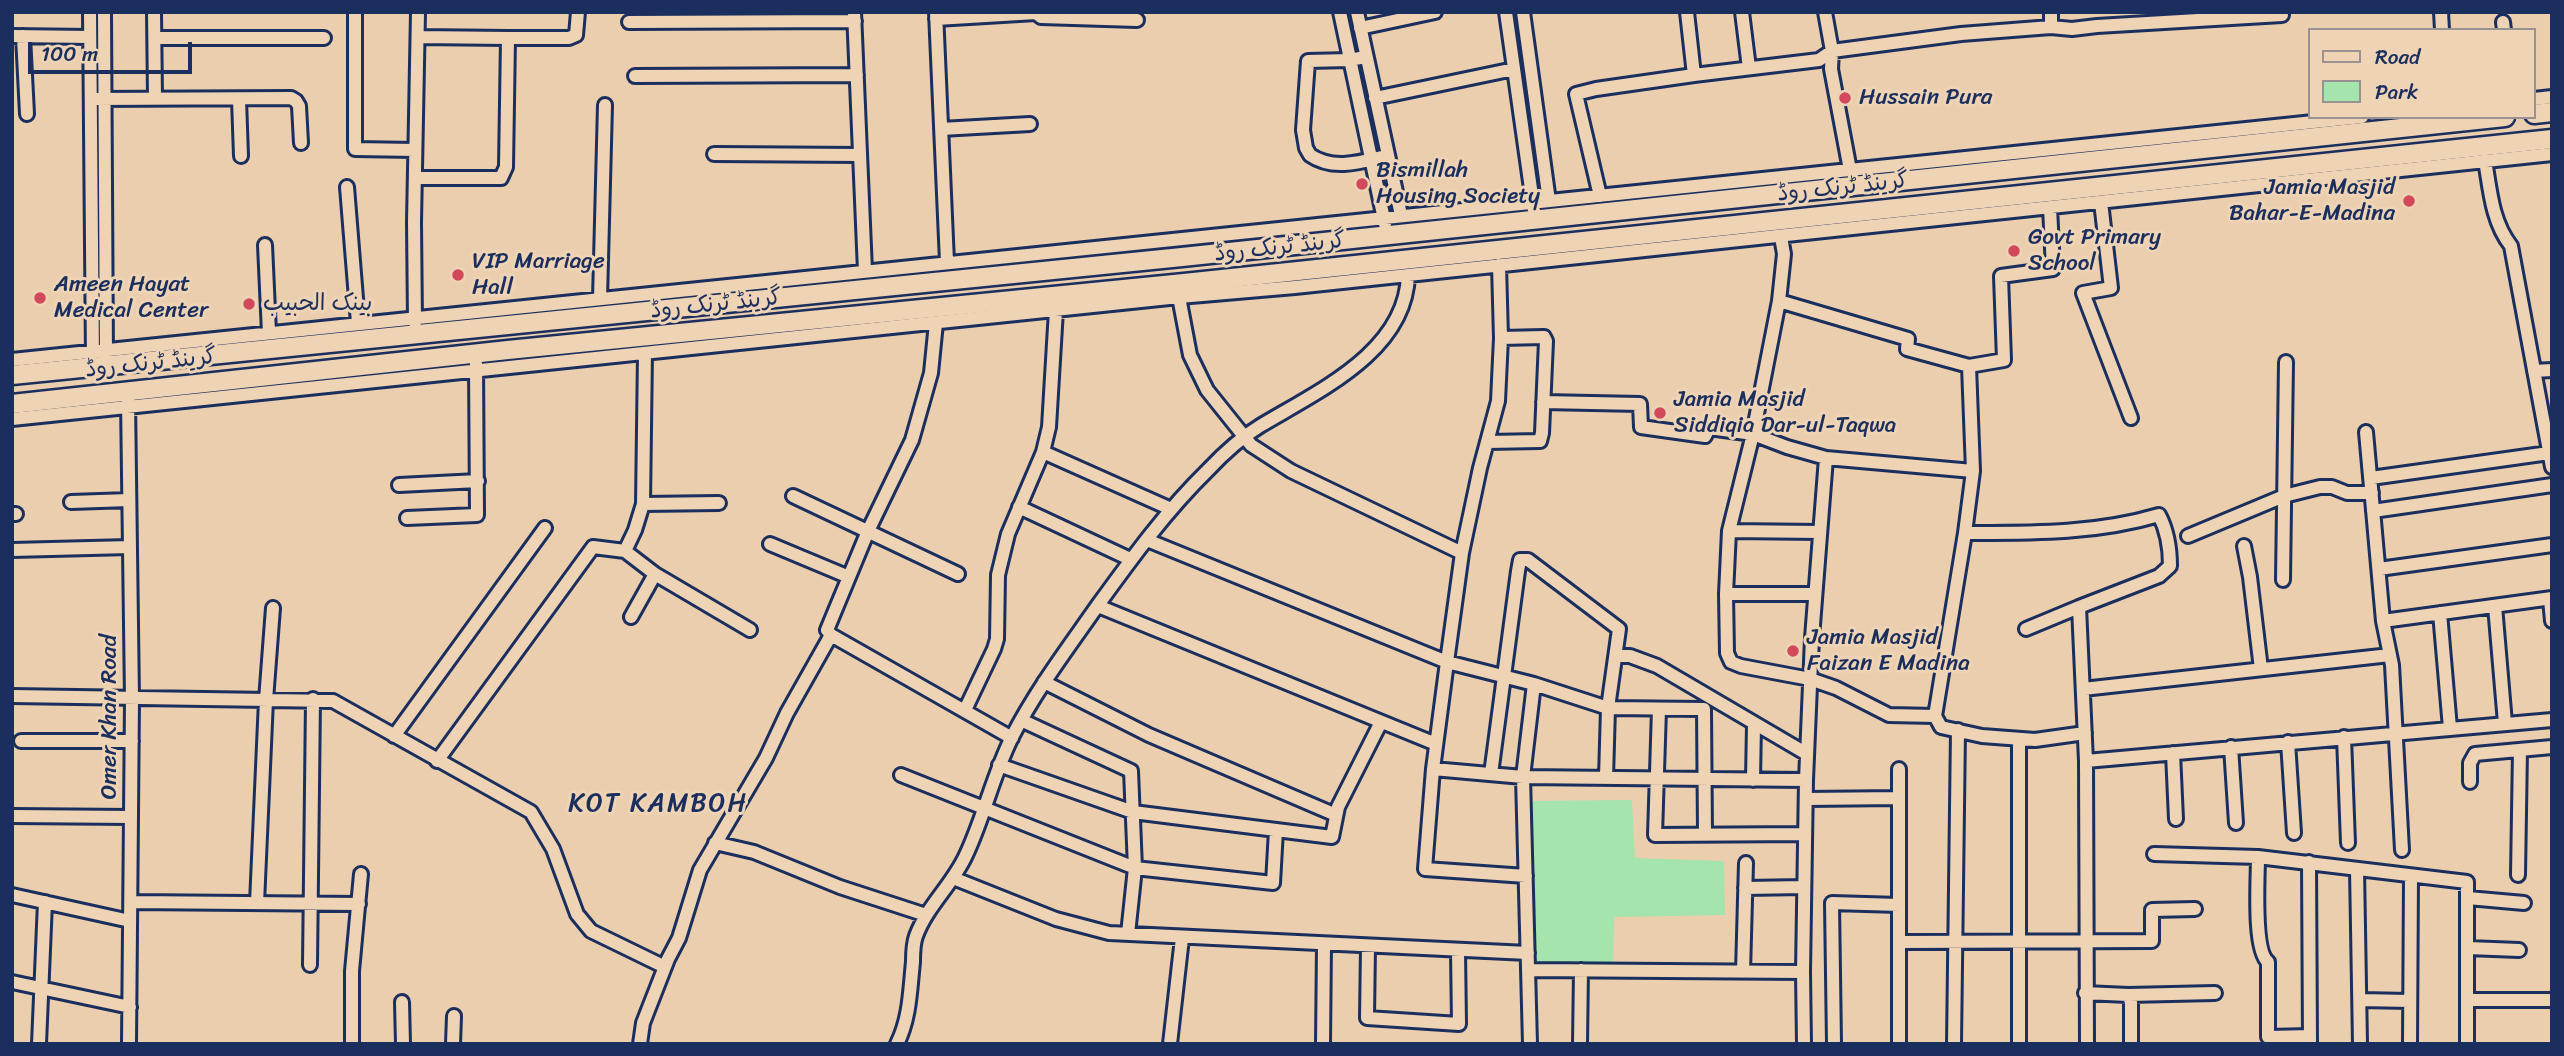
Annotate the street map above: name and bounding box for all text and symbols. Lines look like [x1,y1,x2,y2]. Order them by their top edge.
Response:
scale bar [32,28,196,72]
legend [2308,28,2536,119]
text: 100 m [41,35,98,73]
text: Road [2375,38,2420,76]
text: Park [2375,73,2418,111]
place label: Hussain Pura [1859,84,1992,112]
marker: Hussain Pura [1837,90,1853,106]
place label: Bismillah Housing Society [1376,157,1540,211]
street label: گرینڈ ٹرنک روڈ [1776,167,1910,209]
place label: Jamia Masjid Bahar-E-Madina [2229,174,2395,228]
marker: Bismillah Housing Society [1354,176,1370,192]
marker: Jamia Masjid Bahar-E-Madina [2401,193,2417,209]
place label: Govt Primary School [2028,224,2161,278]
street label: گرینڈ ٹرنک روڈ [1213,227,1347,269]
marker: Govt Primary School [2006,243,2022,259]
place label: VIP Marriage Hall [472,248,605,302]
marker: VIP Marriage Hall [450,267,466,283]
place label: Ameen Hayat Medical Center [54,271,208,325]
street label: گرینڈ ٹرنک روڈ [649,284,783,326]
marker: Ameen Hayat Medical Center [32,290,48,306]
place label: بينک الحبيب [263,290,372,318]
marker: بينک الحبيب [241,296,257,312]
street label: گرینڈ ٹرنک روڈ [84,343,218,385]
place label: Jamia Masjid Siddiqia Dar-ul-Taqwa [1674,386,1896,440]
marker: Jamia Masjid Siddiqia Dar-ul-Taqwa [1652,405,1668,421]
place label: Jamia Masjid Faizan E Madina [1807,624,1970,678]
street label: Omer Khan Road [96,634,124,800]
marker: Jamia Masjid Faizan E Madina [1785,643,1801,659]
district label: KOT KAMBOH [569,788,747,820]

